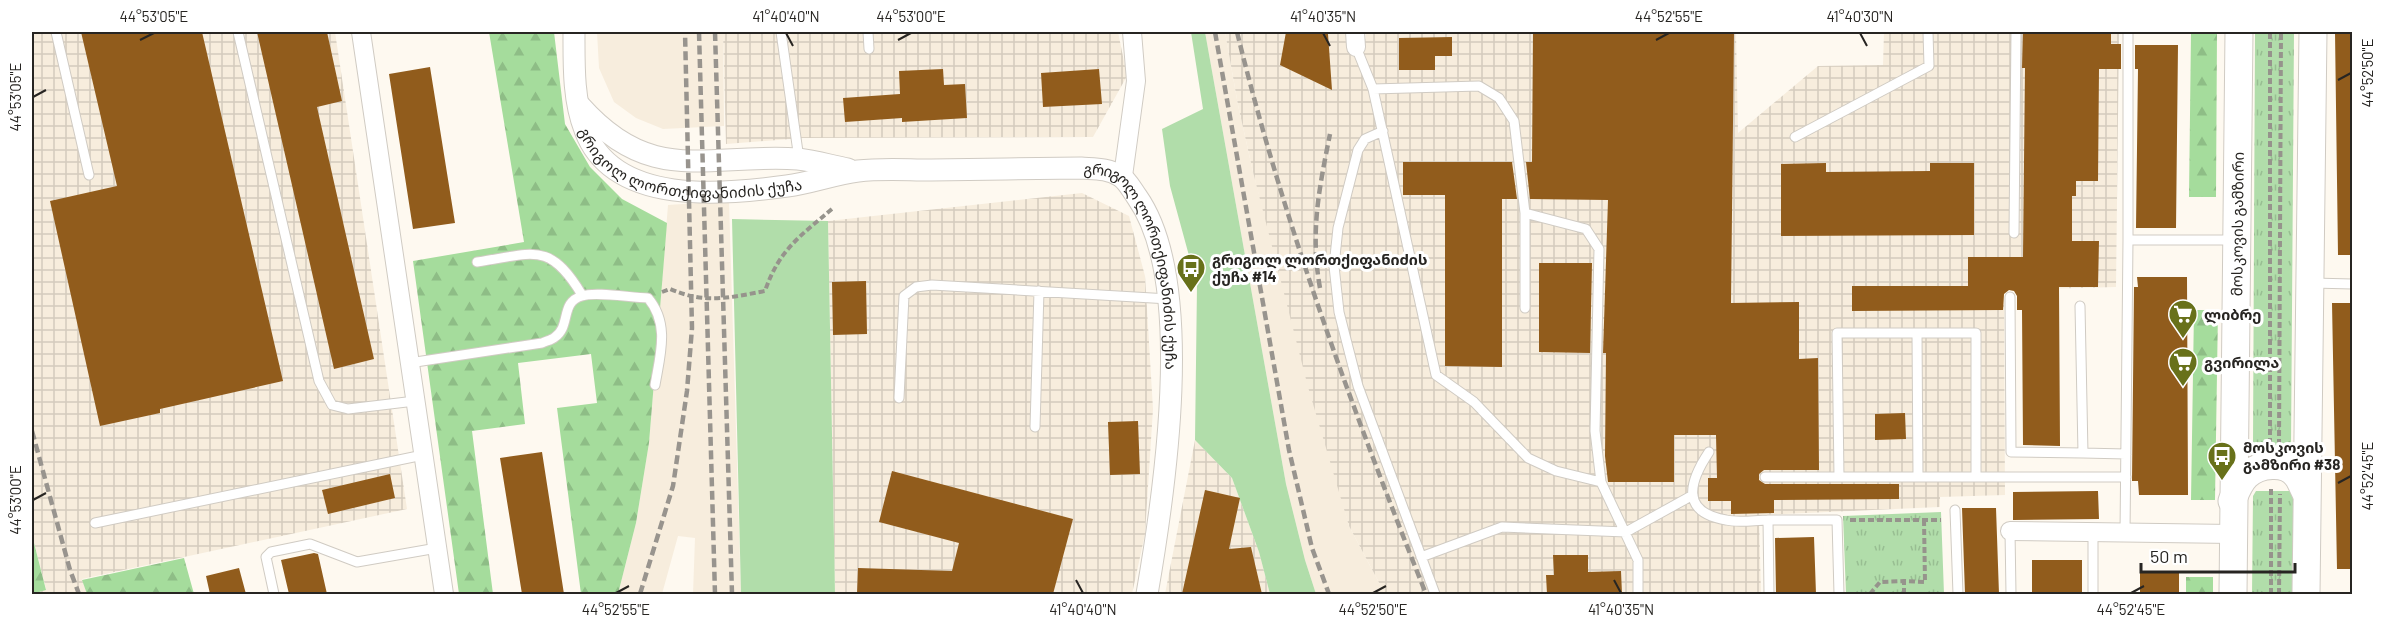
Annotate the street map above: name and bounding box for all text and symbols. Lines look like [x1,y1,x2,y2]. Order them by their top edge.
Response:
text: 44°53'05"E [120,7,188,25]
text: 41°40'40"N [752,7,820,25]
text: 44°53'00"E [876,7,946,25]
text: 41°40'35"N [1290,7,1356,25]
text: 44°52'55"E [1635,7,1703,25]
text: 41°40'30"N [1827,7,1893,25]
text: 44°52'50"E [2358,38,2376,108]
text: 44°53'05"E [6,63,24,131]
street label: გრიგოლ ლორთქიფანიძის ქუჩა [575,125,803,202]
street label: მოსკოვის გამზირი [2227,152,2247,296]
street label: გრიგოლ ლორთქიფანიძის ქუჩა [1083,159,1180,370]
place label: გრიგოლ ლორთქიფანიძის ქუჩა #14 [1212,250,1427,286]
bus stop icon: გრიგოლ ლორთქიფანიძის ქუჩა #14 [1175,252,1207,294]
supermarket icon: ლიბრე [2167,298,2199,340]
place label: ლიბრე [2204,305,2261,324]
supermarket icon: გვირილა [2167,346,2199,388]
place label: გვირილა [2204,353,2280,372]
place label: მოსკოვის გამზირი #38 [2243,438,2340,474]
bus stop icon: მოსკოვის გამზირი #38 [2206,440,2238,482]
text: 44°52'45"E [2358,442,2376,510]
text: 44°53'00"E [6,465,24,535]
scale bar [2141,536,2296,574]
text: 50 m [2150,545,2188,567]
text: 44°52'55"E [582,600,650,618]
text: 41°40'40"N [1049,600,1117,618]
text: 44°52'50"E [1338,600,1408,618]
text: 41°40'35"N [1588,600,1654,618]
text: 44°52'45"E [2097,600,2165,618]

